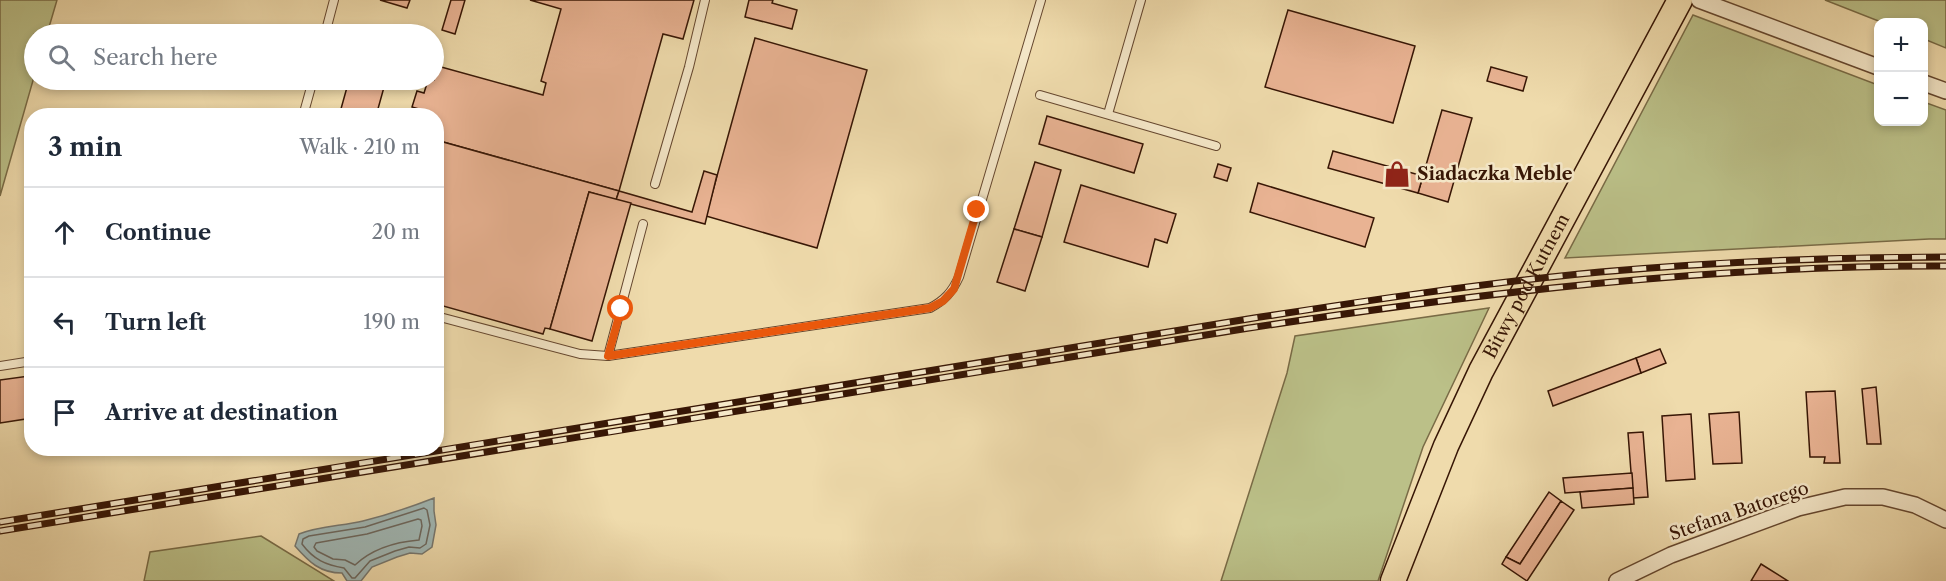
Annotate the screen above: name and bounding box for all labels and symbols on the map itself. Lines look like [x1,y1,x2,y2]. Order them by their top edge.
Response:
shop icon: Siadaczka Meble [1382,159,1412,189]
place label: Siadaczka Meble [1417,163,1573,185]
route end [963,196,989,222]
street label: Bitwy pod Kutnem [1479,210,1574,362]
route start [607,295,633,321]
street label: Stefana Batorego [1666,477,1812,545]

